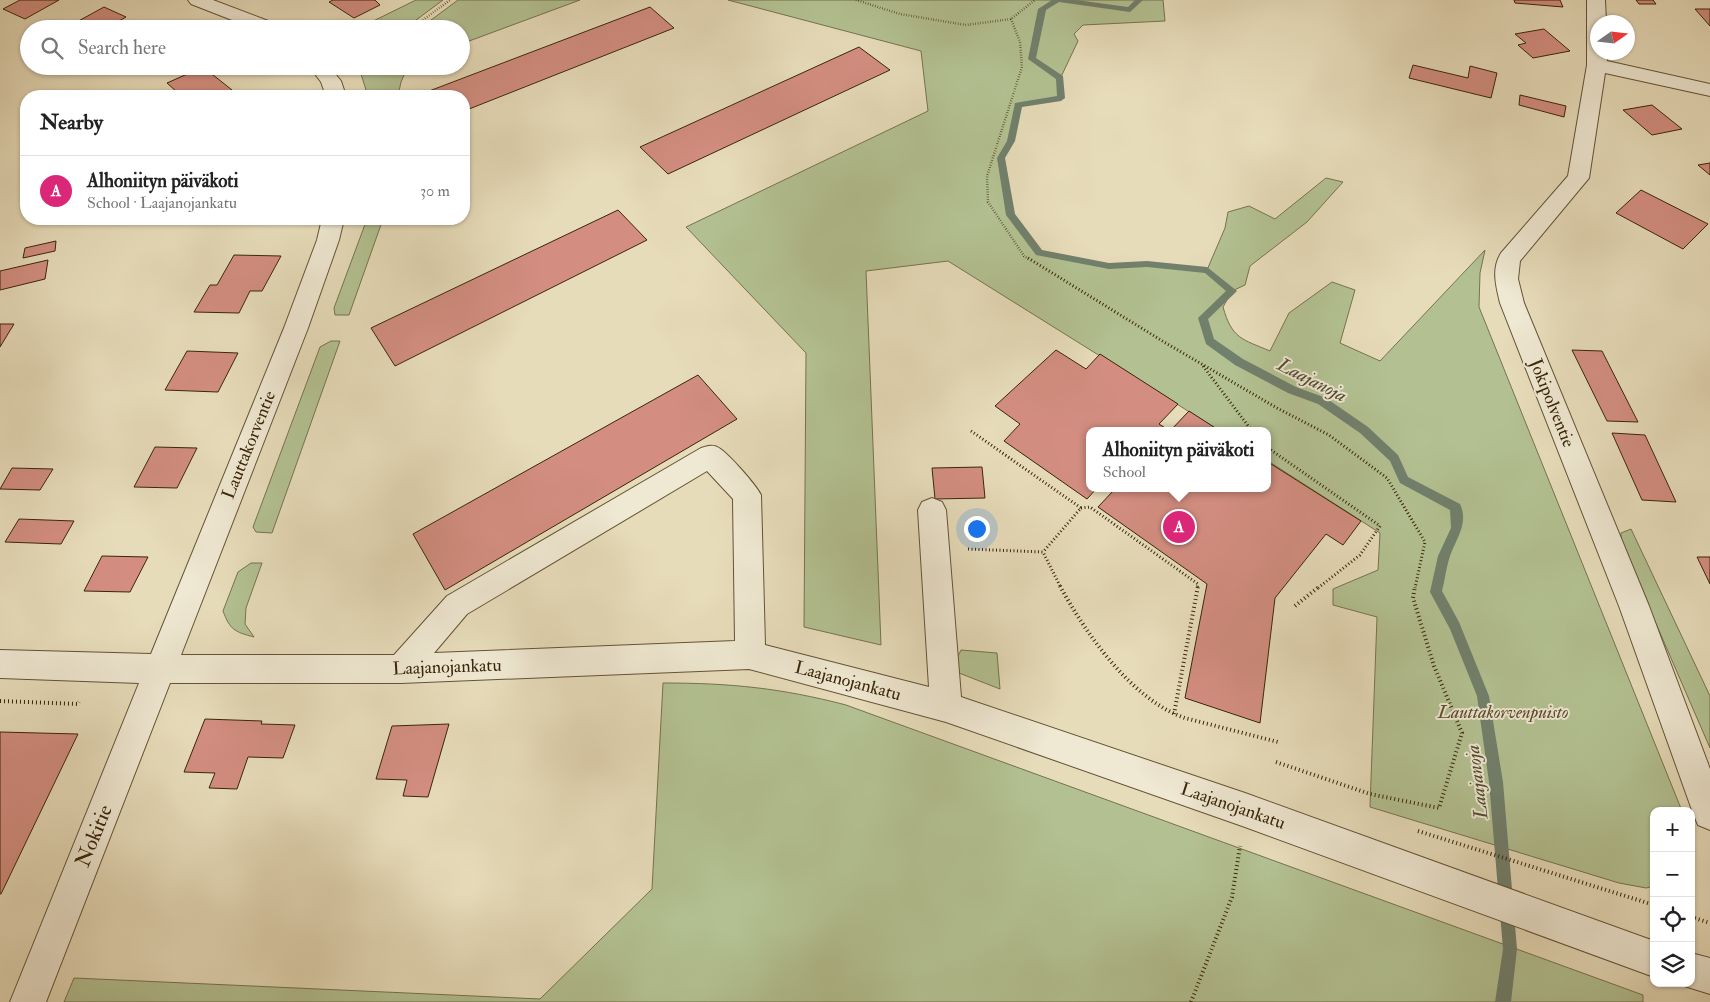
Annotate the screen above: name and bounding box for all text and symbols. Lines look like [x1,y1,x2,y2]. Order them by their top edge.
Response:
north arrow [1590,15,1635,60]
search box [20,20,470,75]
icon: search [38,34,66,62]
text: Search here [78,36,166,60]
text: Nearby [40,109,103,136]
text: Alhoniityn päiväkoti [87,169,239,193]
text: A [51,181,61,201]
text: 30 m [420,181,450,201]
text: School · Laajanojankatu [87,193,237,213]
water label: Laajanoja [1272,352,1351,408]
street label: Jokipolventie [1523,354,1580,451]
street label: Lauttakorventie [217,387,281,503]
popup [1086,427,1271,492]
text: Alhoniityn päiväkoti [1103,438,1254,462]
text: School [1103,462,1146,482]
pin: A [1163,508,1195,546]
your location [964,516,990,542]
street label: Laajanojankatu [392,654,502,680]
street label: Laajanojankatu [792,656,904,706]
park label: Lauttakorvenpuisto [1437,701,1568,724]
water label: Laajanoja [1461,743,1494,821]
street label: Laajanojankatu [1178,777,1288,835]
street label: Nokitie [69,801,119,871]
map controls [1650,807,1695,987]
button: + [1650,807,1695,852]
button: − [1650,852,1695,897]
button: locate [1650,897,1695,942]
button: layers [1650,942,1695,987]

